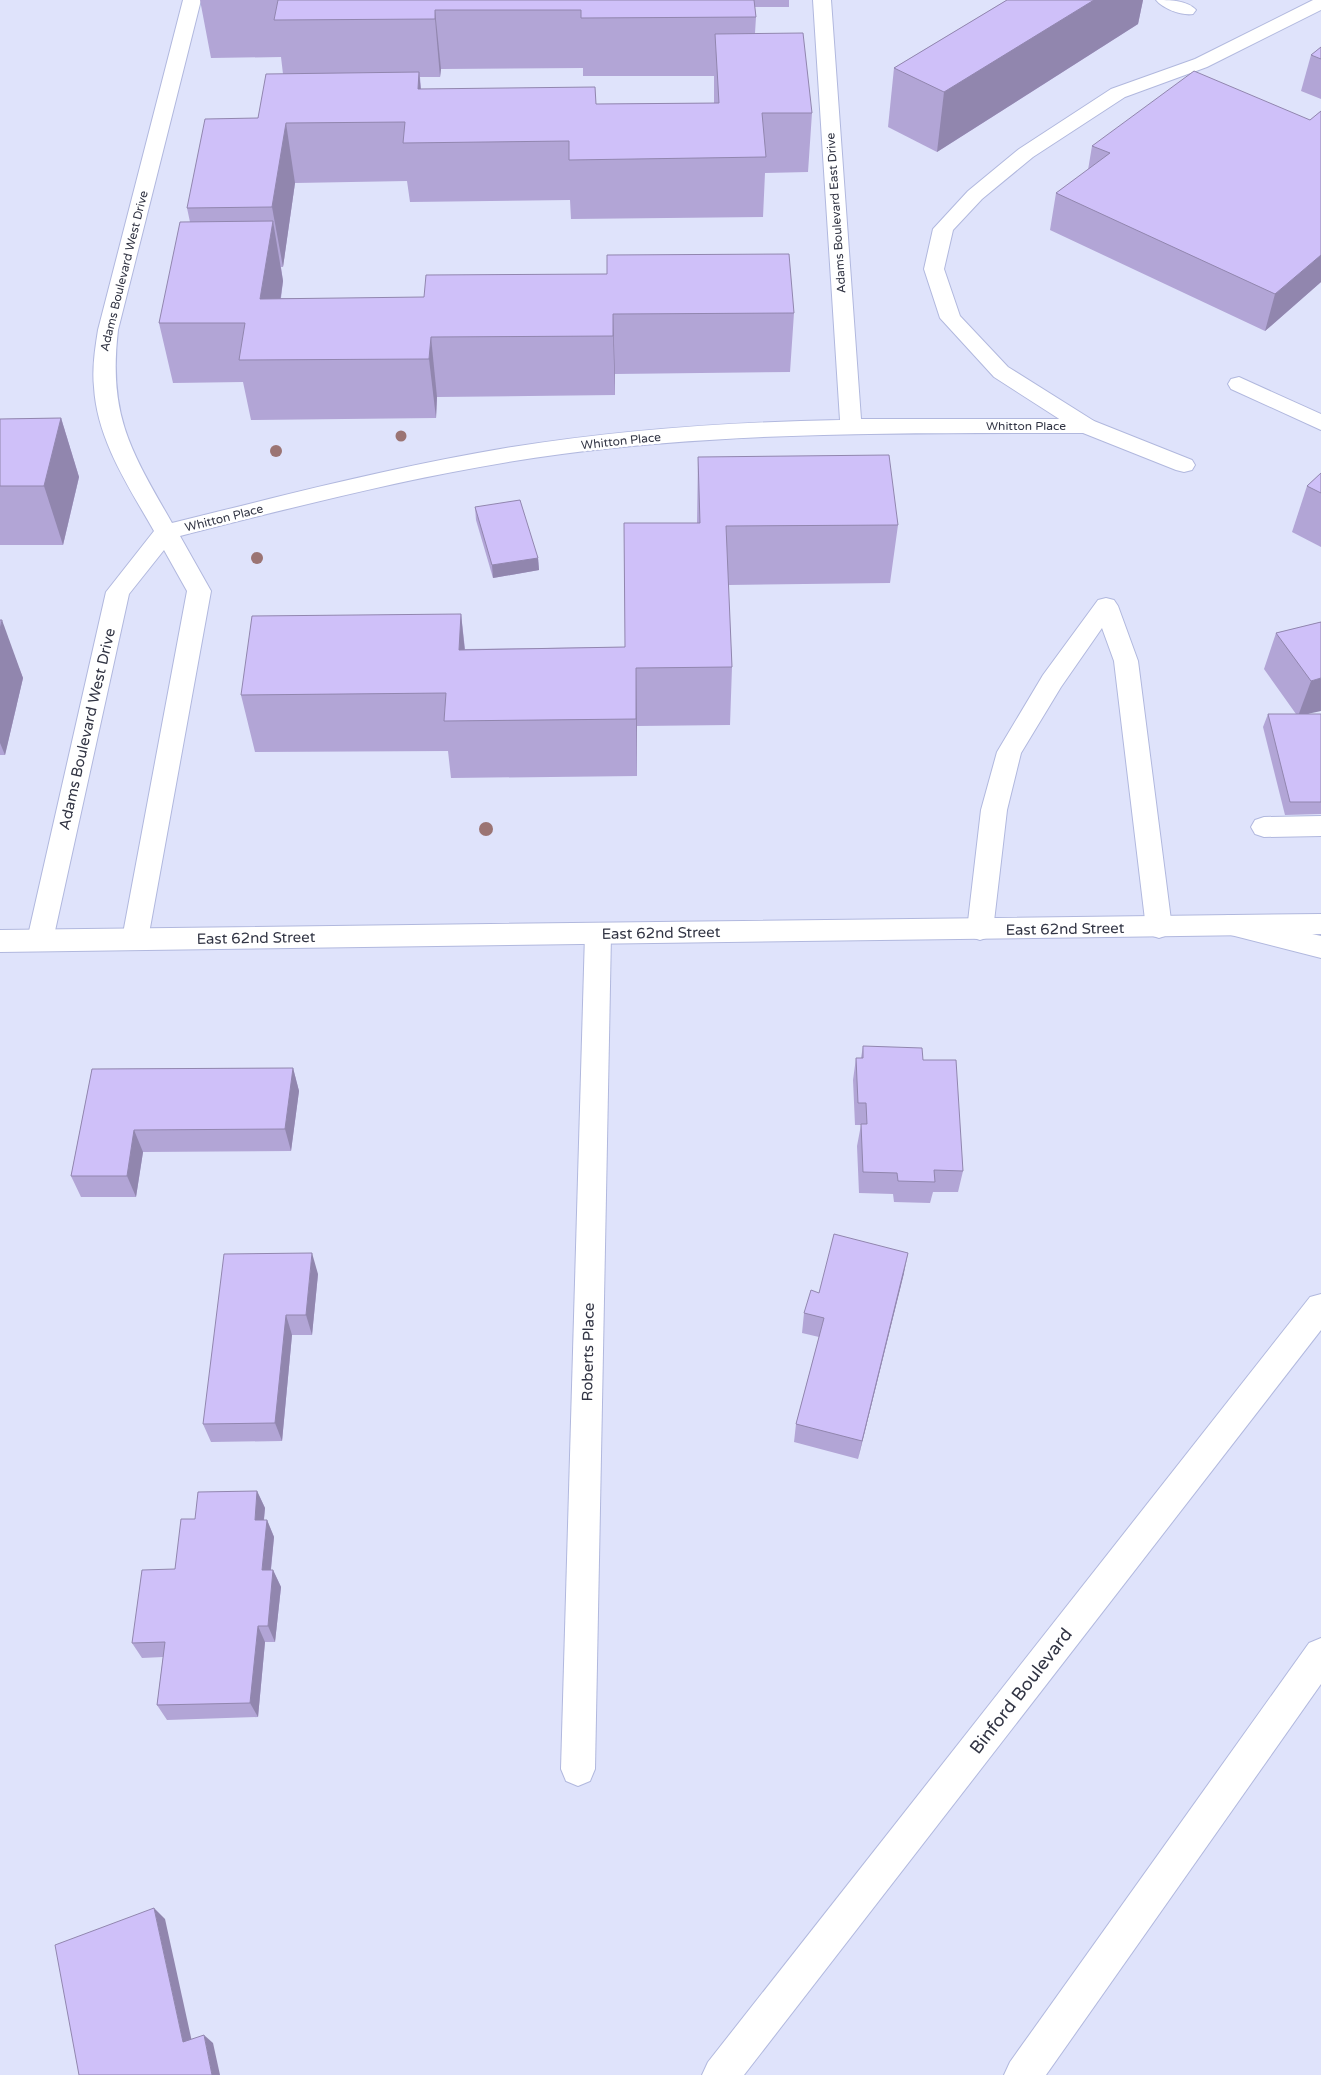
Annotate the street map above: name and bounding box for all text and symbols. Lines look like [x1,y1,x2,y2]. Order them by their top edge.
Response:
street label: Adams Boulevard East Drive [823,132,849,294]
street label: Adams Boulevard West Drive [97,189,151,353]
street label: Whitton Place [986,419,1066,433]
street label: Whitton Place [580,430,662,452]
street label: Whitton Place [183,501,265,534]
street label: Adams Boulevard West Drive [55,626,119,832]
street label: East 62nd Street [1005,919,1125,939]
street label: East 62nd Street [601,923,721,943]
street label: East 62nd Street [196,928,316,948]
street label: Roberts Place [578,1302,598,1402]
street label: Binford Boulevard [965,1624,1077,1758]

